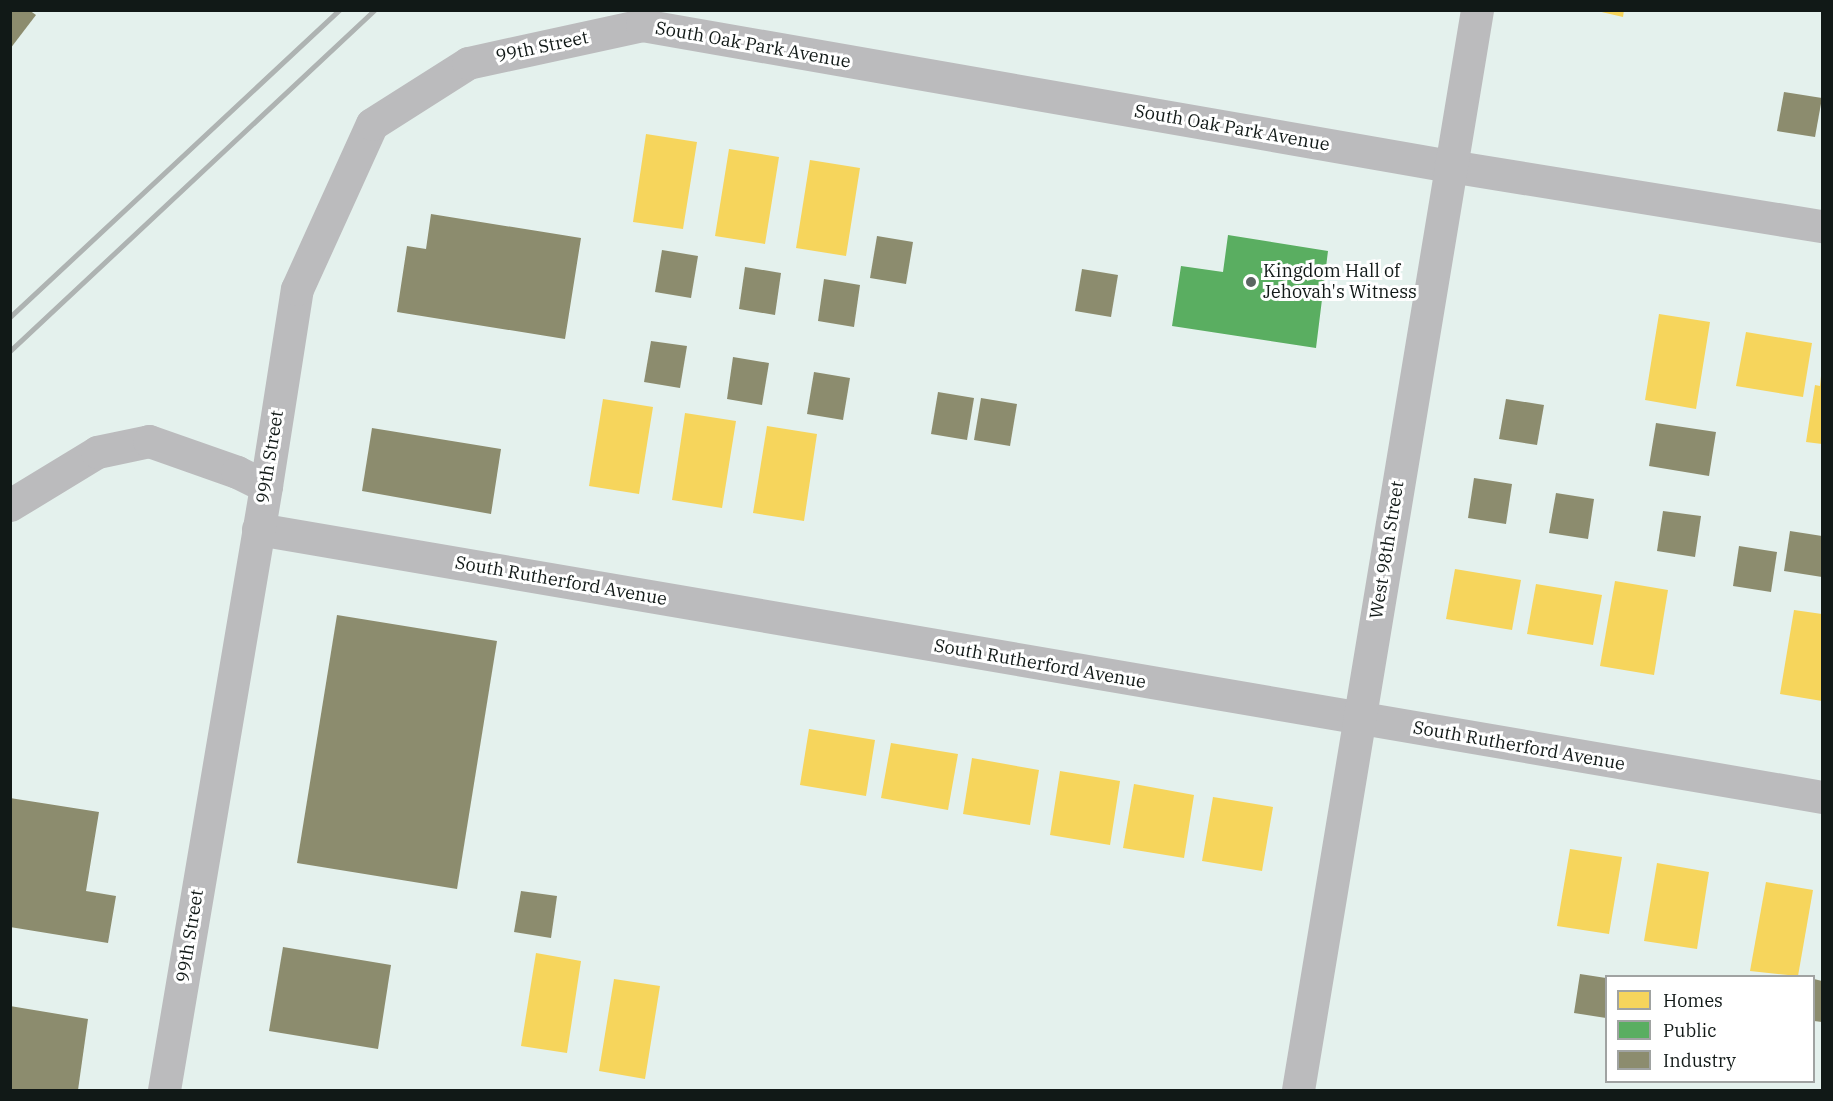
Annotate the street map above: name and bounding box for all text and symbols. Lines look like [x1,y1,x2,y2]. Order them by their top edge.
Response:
street label: South Oak Park Avenue [654,17,852,73]
street label: 99th Street [494,27,590,67]
street label: South Oak Park Avenue [1133,100,1331,156]
place label: Kingdom Hall of Jehovah's Witness [1263,261,1417,304]
marker: Kingdom Hall of Jehovah's Witness [1244,275,1258,289]
street label: 99th Street [252,409,288,505]
street label: West 98th Street [1365,479,1409,621]
street label: South Rutherford Avenue [453,552,669,610]
street label: South Rutherford Avenue [932,635,1148,693]
street label: South Rutherford Avenue [1411,717,1627,775]
street label: 99th Street [172,888,208,984]
legend [1605,975,1815,1083]
text: Homes [1663,989,1723,1012]
text: Public [1663,1019,1717,1042]
text: Industry [1663,1049,1736,1072]

